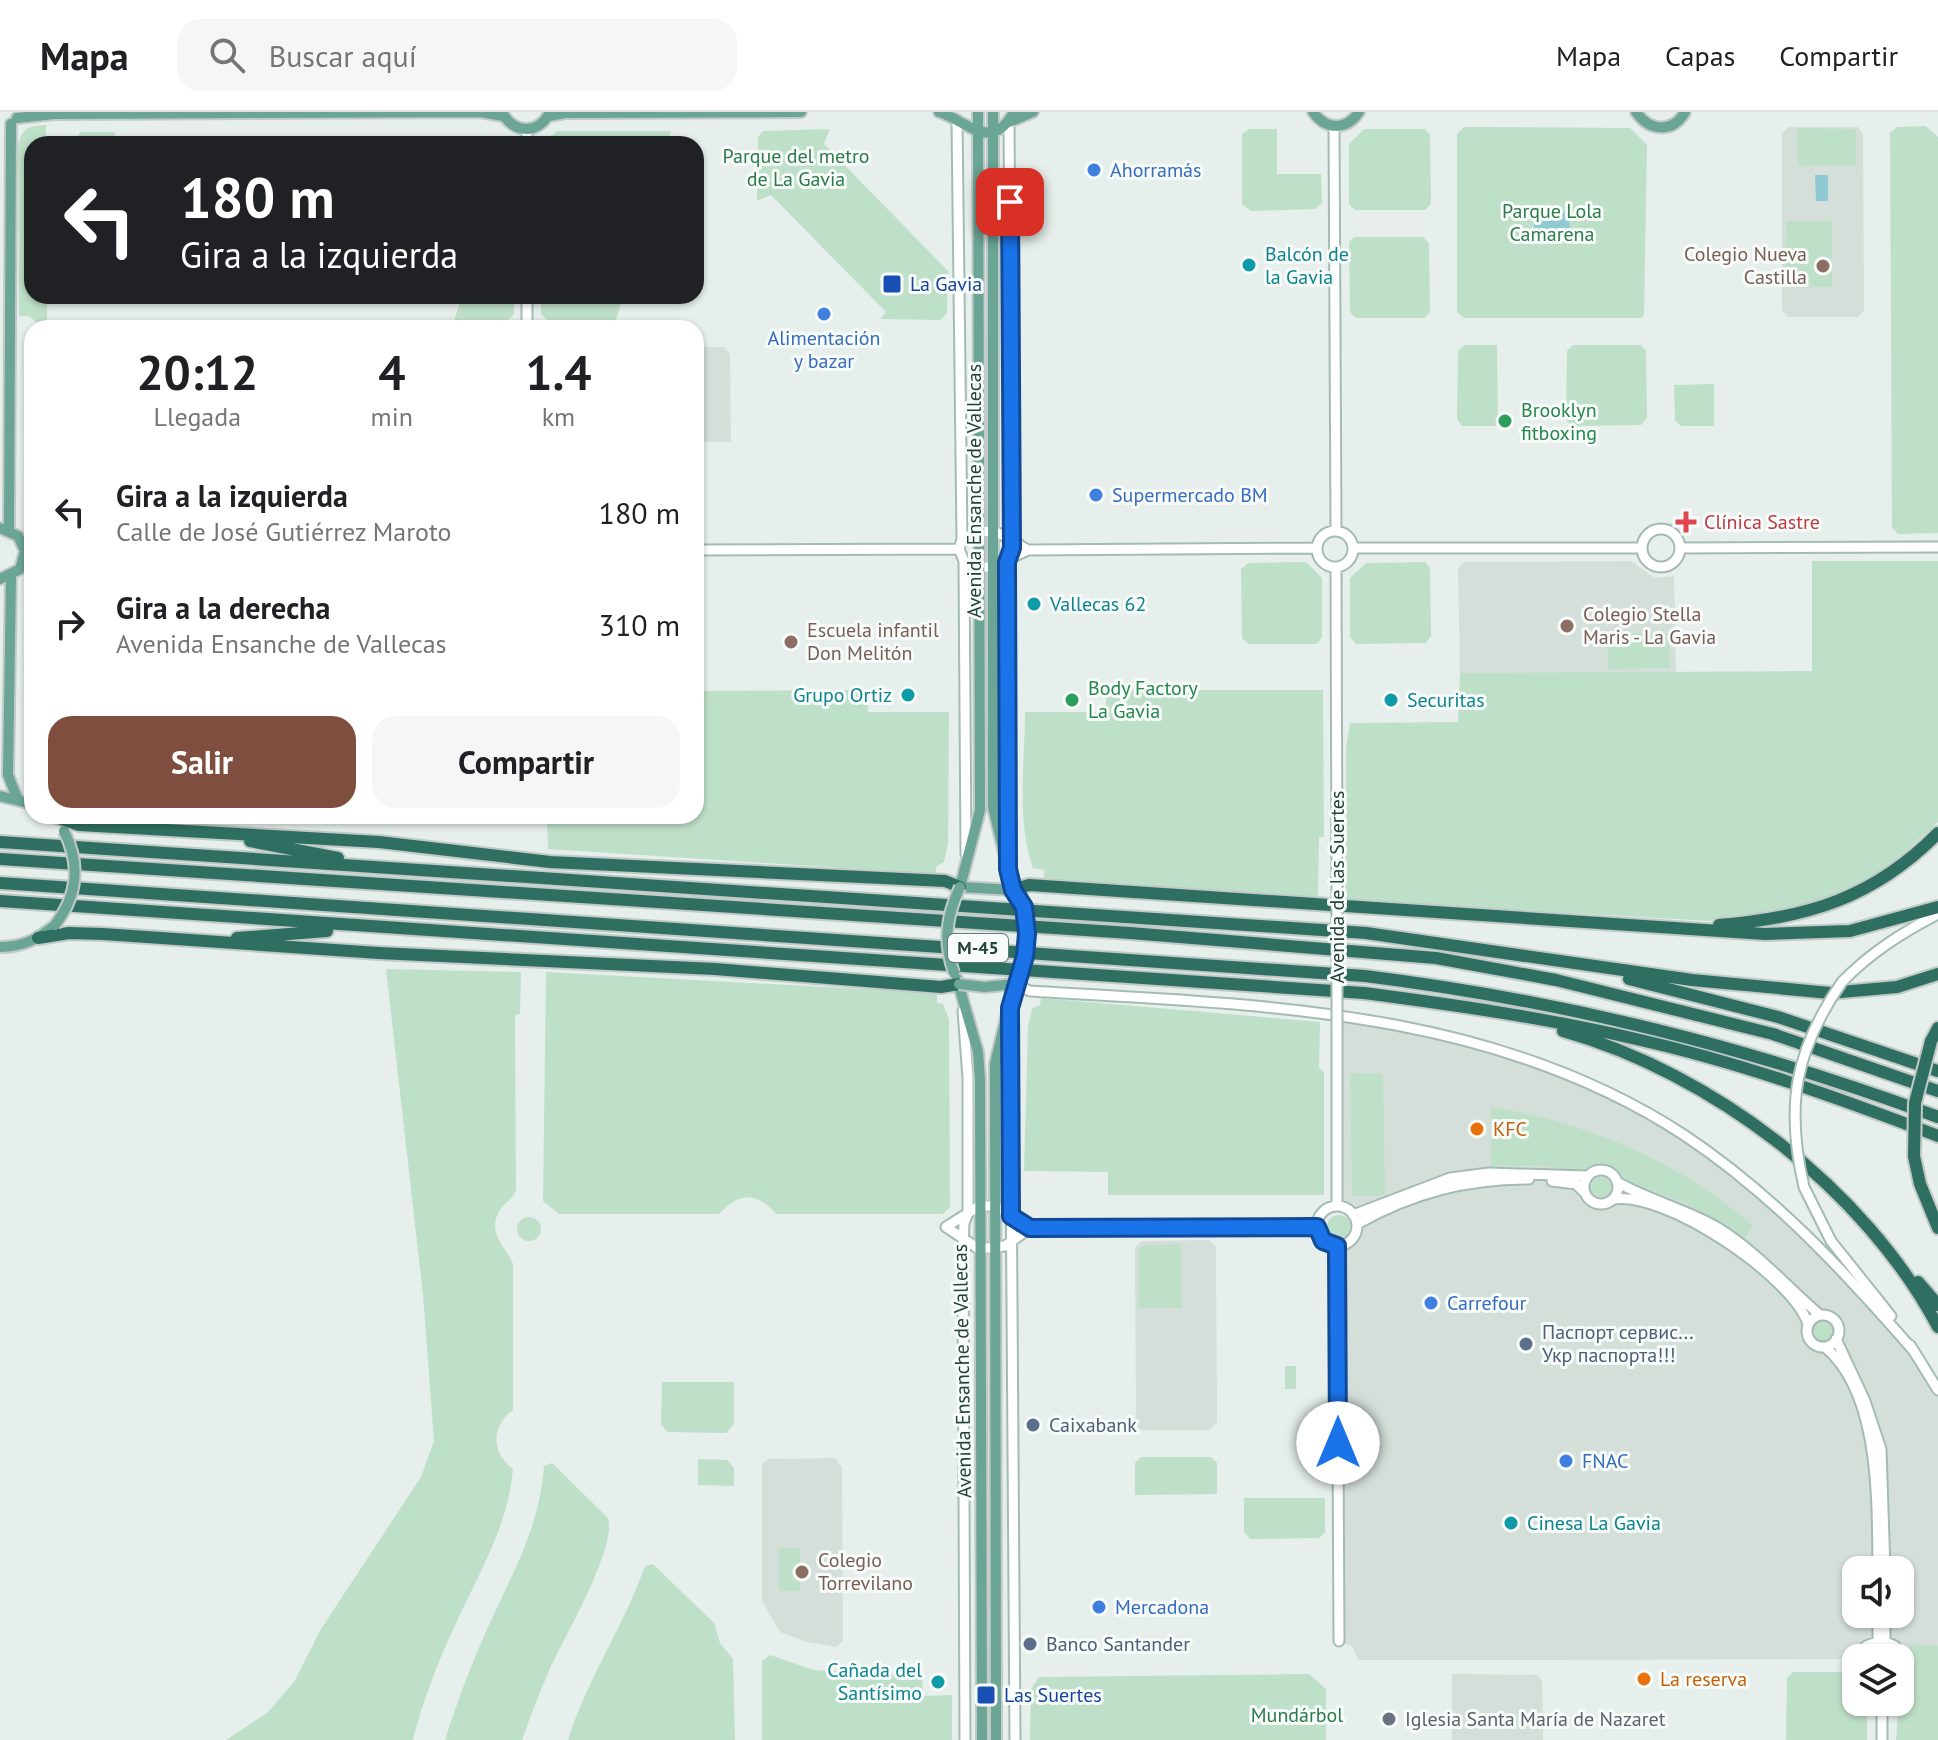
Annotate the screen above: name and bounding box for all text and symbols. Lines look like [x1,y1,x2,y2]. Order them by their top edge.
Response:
search box [177,19,737,91]
text: Mapa [40,31,129,80]
icon: search [205,33,249,77]
text: Buscar aquí [269,36,417,75]
text: Mapa [1556,37,1621,74]
text: Capas [1665,37,1735,74]
text: Compartir [1779,37,1898,74]
park label: Parque del metro de La Gavia [722,143,870,192]
place label: Ahorramás [1110,157,1201,183]
text: 180 m [180,161,335,233]
marker: Ahorramás [1085,161,1103,179]
icon: left [48,168,152,272]
pin [976,168,1044,236]
icon: arrive [988,180,1032,224]
park label: Parque Lola Camarena [1502,198,1602,247]
text: Gira a la izquierda [180,231,458,278]
place label: Balcón de la Gavia [1265,241,1349,290]
place label: Colegio Nueva Castilla [1684,241,1807,290]
marker: Balcón de la Gavia [1240,256,1258,274]
marker: Colegio Nueva Castilla [1814,257,1832,275]
place label: La Gavia [910,271,982,297]
marker: La Gavia [881,273,903,295]
marker: Alimentación y bazar [815,305,833,323]
place label: Alimentación y bazar [768,325,880,374]
text: 20:12 [136,341,258,403]
text: 4 [378,341,405,403]
text: 1.4 [525,341,592,403]
street label: Avenida Ensanche de Vallecas [961,364,987,618]
place label: Brooklyn fitboxing [1521,397,1597,446]
text: Llegada [153,400,241,433]
text: min [371,400,413,433]
text: km [542,400,575,433]
marker: Brooklyn fitboxing [1496,412,1514,430]
text: Gira a la izquierda [116,476,348,515]
place label: Supermercado BM [1112,482,1268,508]
marker: Supermercado BM [1087,486,1105,504]
icon: left [48,490,92,534]
text: 180 m [599,493,680,532]
place label: Clínica Sastre [1704,509,1820,535]
marker: Clínica Sastre [1675,511,1697,533]
text: Calle de José Gutiérrez Maroto [116,515,451,548]
text: Gira a la derecha [116,588,330,627]
place label: Vallecas 62 [1049,591,1146,617]
marker: Vallecas 62 [1025,595,1043,613]
place label: Colegio Stella Maris - La Gavia [1583,601,1716,650]
icon: right [48,602,92,646]
text: 310 m [599,605,680,644]
place label: Escuela infantil Don Melitón [807,617,939,666]
marker: Colegio Stella Maris - La Gavia [1558,617,1576,635]
text: Avenida Ensanche de Vallecas [116,627,447,660]
marker: Escuela infantil Don Melitón [782,633,800,651]
place label: Body Factory La Gavia [1088,675,1198,724]
place label: Grupo Ortiz [793,682,892,708]
marker: Grupo Ortiz [899,686,917,704]
place label: Securitas [1407,687,1485,713]
marker: Body Factory La Gavia [1063,691,1081,709]
marker: Securitas [1382,691,1400,709]
button: Salir [48,716,356,808]
button: Compartir [372,716,680,808]
street label: Avenida de las Suertes [1324,791,1350,983]
road number: M-45 [948,934,1008,962]
place label: KFC [1493,1116,1527,1142]
marker: KFC [1468,1120,1486,1138]
street label: Avenida Ensanche de Vallecas [947,1244,977,1498]
place label: Carrefour [1447,1290,1526,1316]
marker: Carrefour [1422,1294,1440,1312]
place label: Паспорт сервис... Укр паспорта!!! [1542,1319,1694,1368]
marker: Паспорт сервис... Укр паспорта!!! [1517,1335,1535,1353]
position arrow [1296,1401,1380,1485]
place label: Caixabank [1049,1412,1137,1438]
marker: Caixabank [1024,1416,1042,1434]
place label: FNAC [1582,1448,1628,1474]
marker: FNAC [1557,1452,1575,1470]
place label: Cinesa La Gavia [1527,1510,1661,1536]
marker: Cinesa La Gavia [1502,1514,1520,1532]
place label: Colegio Torrevilano [818,1547,913,1596]
map controls [1842,1556,1914,1716]
button: sound [1842,1556,1914,1628]
marker: Colegio Torrevilano [793,1563,811,1581]
place label: Mercadona [1115,1594,1209,1620]
marker: Mercadona [1090,1598,1108,1616]
place label: Banco Santander [1046,1631,1190,1657]
marker: Banco Santander [1021,1635,1039,1653]
button: layers [1842,1644,1914,1716]
place label: Cañada del Santísimo [827,1657,922,1706]
place label: La reserva [1660,1666,1747,1692]
marker: La reserva [1635,1670,1653,1688]
marker: Cañada del Santísimo [929,1673,947,1691]
place label: Las Suertes [1004,1682,1102,1708]
marker: Las Suertes [975,1684,997,1706]
park label: Mundárbol [1251,1702,1343,1728]
place label: Iglesia Santa María de Nazaret [1405,1706,1666,1732]
marker: Iglesia Santa María de Nazaret [1380,1710,1398,1728]

